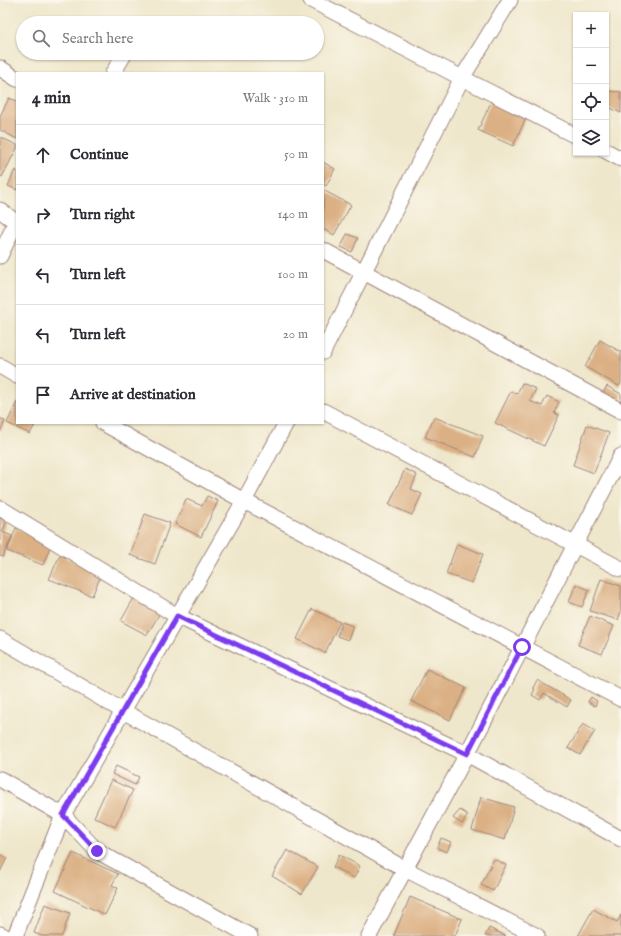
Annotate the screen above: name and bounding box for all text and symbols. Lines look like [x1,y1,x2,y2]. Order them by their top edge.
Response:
map controls [573,12,609,156]
button: + [573,12,609,48]
search box [16,16,324,60]
icon: search [30,27,52,49]
text: Search here [62,29,133,48]
button: − [573,48,609,84]
button: locate [573,84,609,120]
text: 4 min [32,88,71,109]
text: Walk · 310 m [243,90,308,107]
button: layers [573,120,609,156]
icon: ahead [32,144,54,166]
text: Continue [70,145,128,164]
text: 50 m [284,146,308,163]
icon: right [32,204,54,226]
text: Turn right [70,205,135,224]
text: 140 m [278,206,308,223]
icon: left [32,264,54,286]
text: Turn left [70,265,126,284]
text: 100 m [278,266,308,283]
icon: left [32,324,54,346]
text: Turn left [70,325,126,344]
text: 20 m [283,326,308,343]
icon: arrive [32,384,54,406]
text: Arrive at destination [70,385,196,404]
route start [513,638,531,656]
route end [88,842,106,860]

